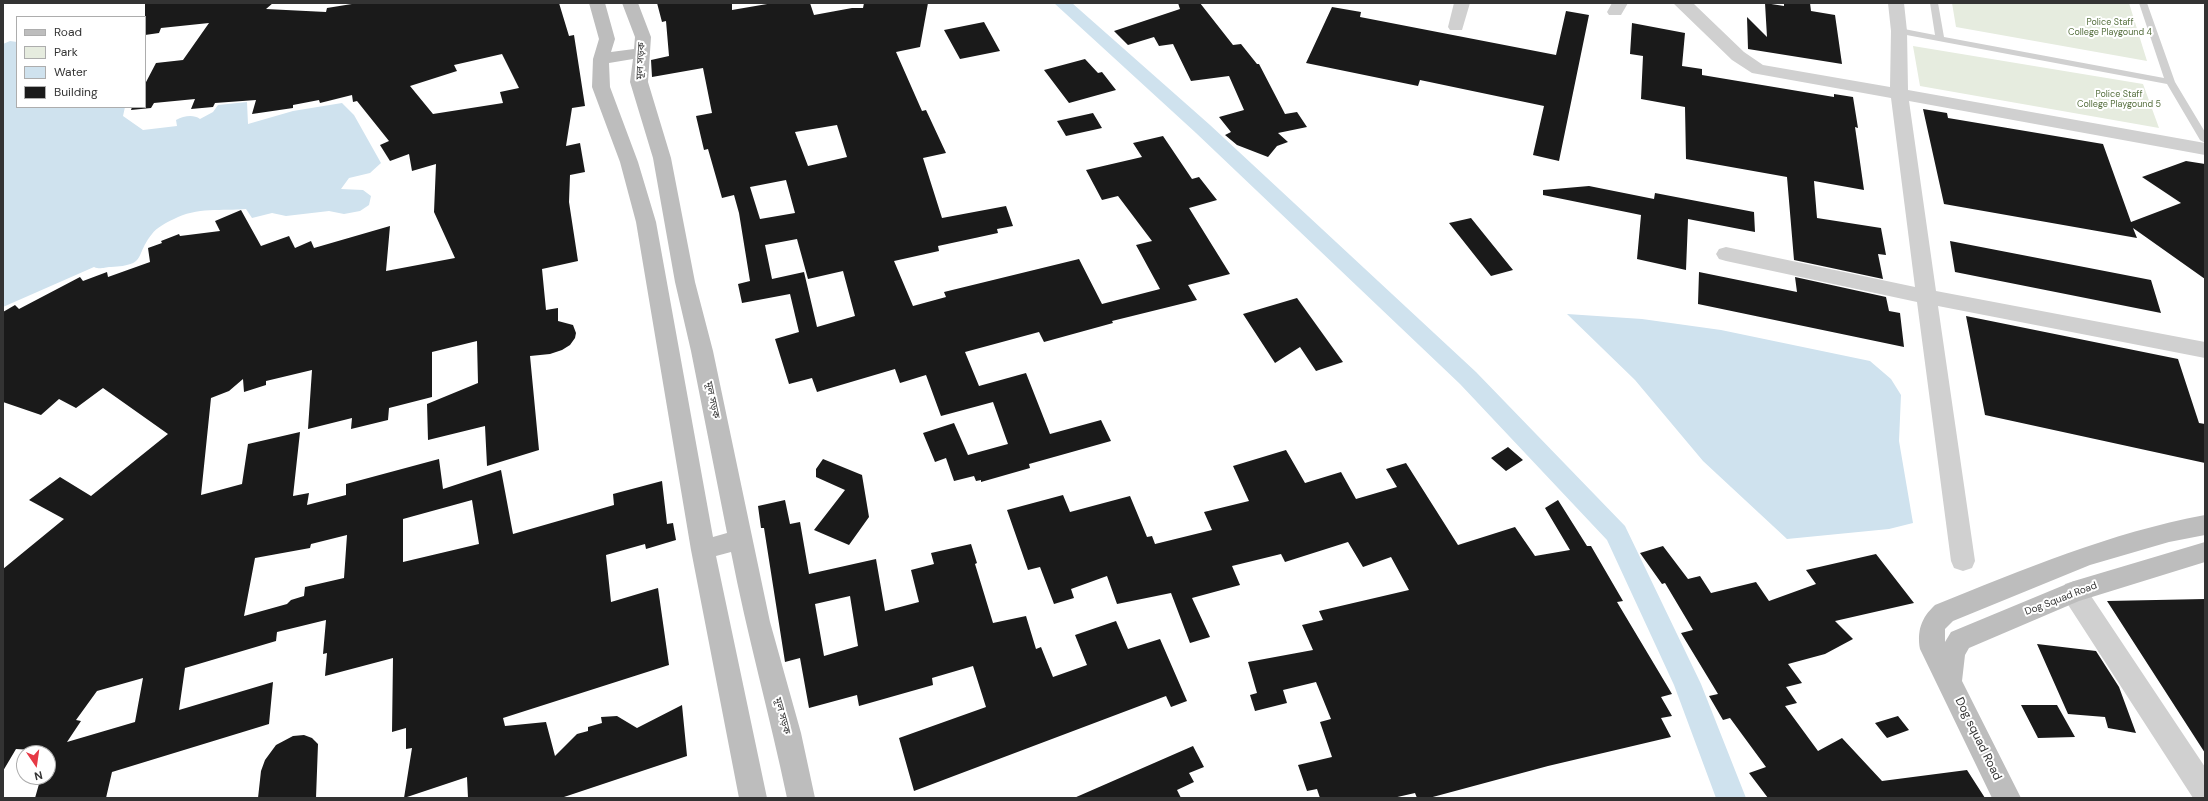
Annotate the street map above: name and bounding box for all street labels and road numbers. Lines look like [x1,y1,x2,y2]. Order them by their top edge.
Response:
street label: মূল সড়ক [634,42,648,80]
street label: মূল সড়ক [702,380,722,420]
street label: Dog Squad Road [2023,580,2099,618]
street label: Dog squad Road [1952,695,2004,783]
street label: মূল সড়ক [771,696,793,736]

